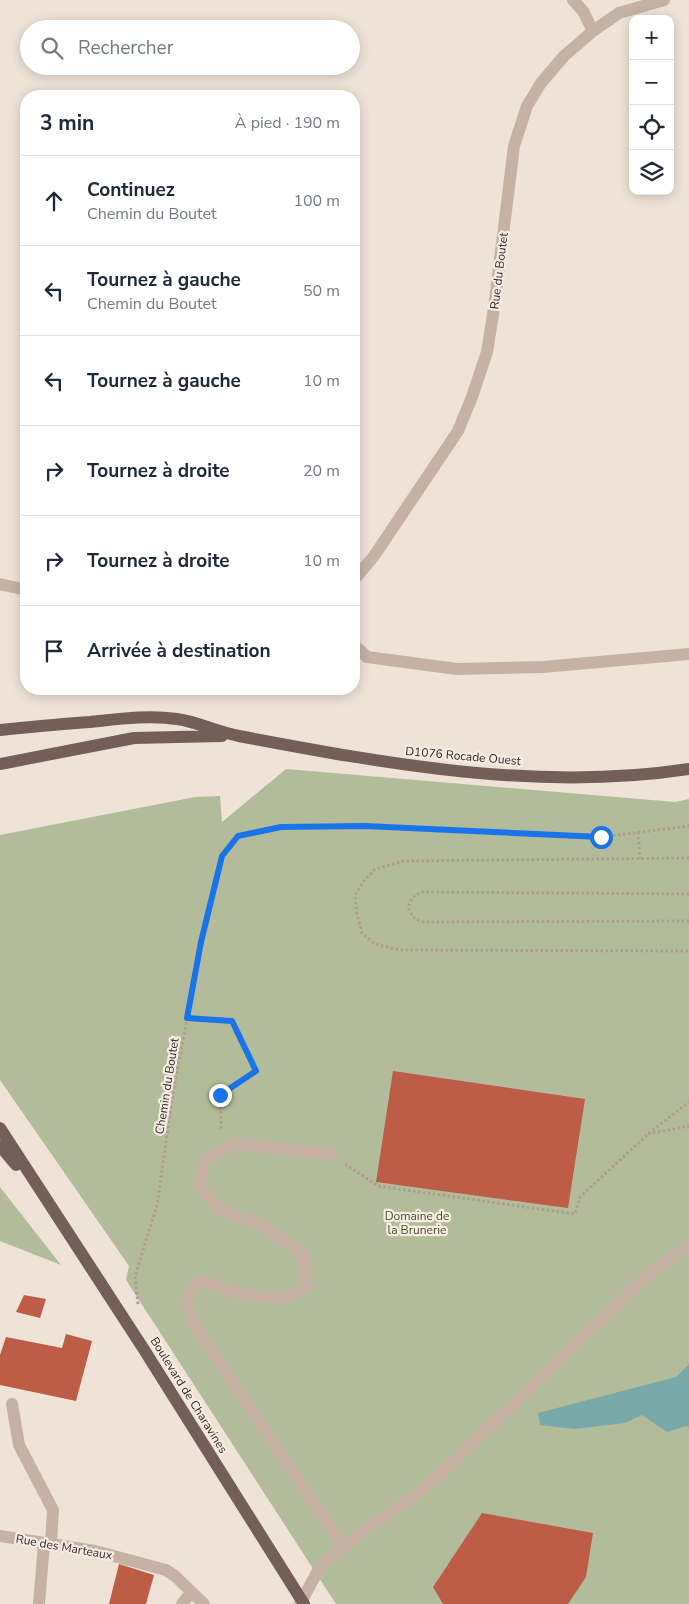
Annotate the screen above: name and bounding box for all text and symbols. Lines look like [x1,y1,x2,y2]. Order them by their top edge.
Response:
map controls [629,15,674,195]
button: + [629,15,674,60]
search box [20,20,360,75]
icon: search [38,34,66,62]
text: Rechercher [78,35,173,61]
button: − [629,60,674,105]
button: locate [629,105,674,150]
text: 3 min [40,109,94,137]
text: À pied · 190 m [235,112,340,134]
button: layers [629,150,674,195]
text: Continuez [87,177,175,203]
icon: ahead [40,187,68,215]
text: 100 m [293,190,340,212]
text: Chemin du Boutet [87,203,217,225]
street label: Rue du Boutet [486,231,512,310]
text: Tournez à gauche [87,267,241,293]
icon: left [40,277,68,305]
text: 50 m [303,280,340,302]
text: Chemin du Boutet [87,293,217,315]
icon: left [40,367,68,395]
text: Tournez à gauche [87,368,241,394]
text: 10 m [303,370,340,392]
icon: right [40,457,68,485]
text: Tournez à droite [87,458,230,484]
text: 20 m [303,460,340,482]
icon: right [40,547,68,575]
text: Tournez à droite [87,548,230,574]
text: 10 m [303,550,340,572]
icon: arrive [40,637,68,665]
text: Arrivée à destination [87,638,271,664]
street label: D1076 Rocade Ouest [405,743,522,769]
route start [590,826,613,849]
street label: Chemin du Boutet [151,1036,183,1135]
route end [209,1084,232,1107]
park label: Domaine de la Brunerie [385,1208,449,1238]
street label: Boulevard de Charavines [147,1334,231,1456]
street label: Rue des Marteaux [15,1531,114,1563]

